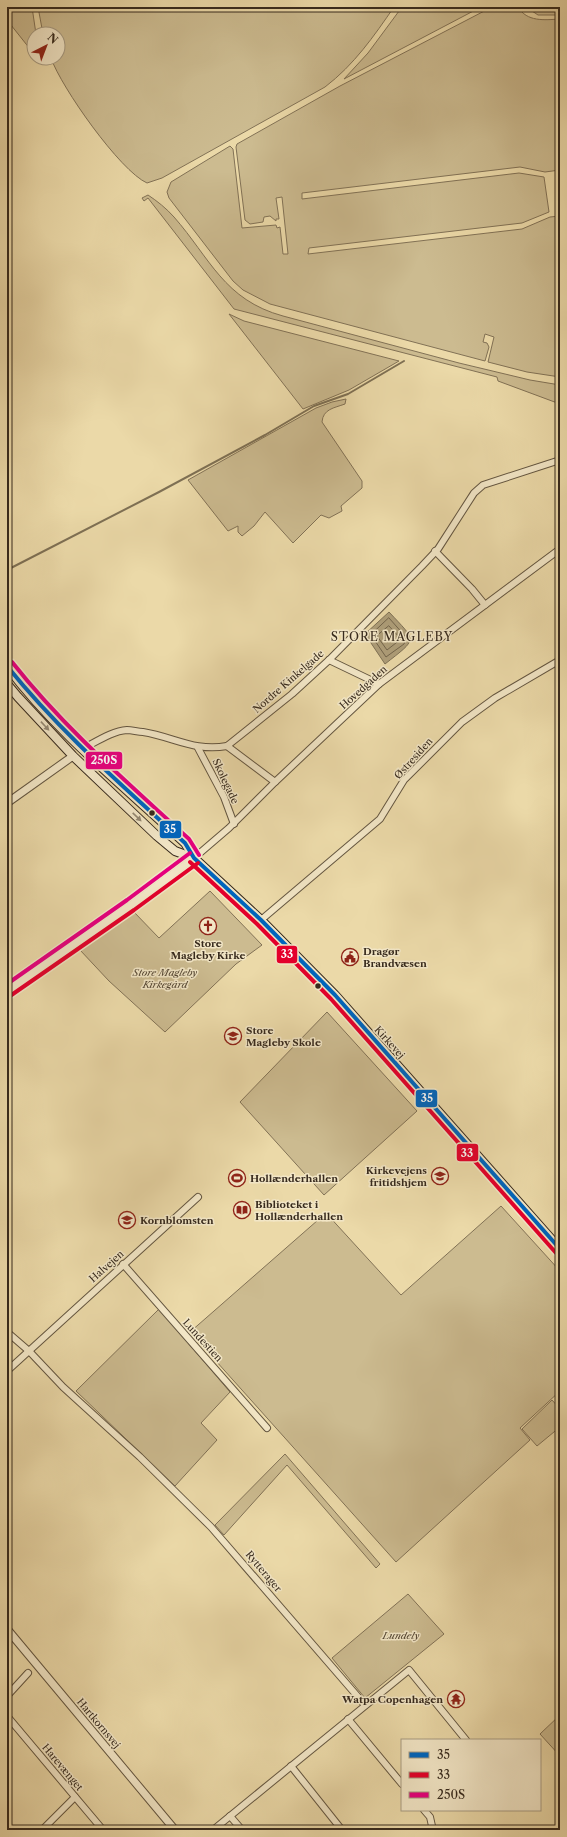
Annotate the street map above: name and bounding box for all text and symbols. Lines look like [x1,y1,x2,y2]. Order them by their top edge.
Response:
north arrow [26,26,66,66]
text: N [44,30,61,47]
district label: STORE MAGLEBY [331,629,453,644]
street label: Nordre Kinkelgade [250,647,327,716]
street label: Hovedgaden [337,662,390,712]
one-way arrow [40,721,49,731]
street label: Østresiden [391,734,436,782]
line badge: 250S [85,751,123,770]
text: 250S [91,753,117,767]
street label: Skolegade [209,757,242,806]
unlabelled marker [147,808,157,818]
one-way arrow [132,812,142,822]
line badge: 35 [159,820,182,839]
text: 35 [164,822,176,836]
church icon: Store Magleby Kirke [198,916,218,936]
place label: Store Magleby Kirke [170,937,246,962]
line badge: 33 [276,945,298,964]
place label: Dragør Brandvæsen [363,945,427,970]
text: 33 [281,947,293,961]
public building icon: Dragør Brandvæsen [340,947,360,967]
park label: Store Magleby Kirkegård [132,966,197,991]
unlabelled marker [313,981,323,991]
street label: Kirkevej [372,1023,408,1061]
place label: Store Magleby Skole [246,1024,321,1049]
school or university icon: Store Magleby Skole [223,1026,243,1046]
line badge: 35 [415,1089,438,1108]
text: 35 [421,1091,433,1105]
line badge: 33 [456,1143,479,1162]
text: 33 [461,1146,473,1160]
place label: Kirkevejens fritidshjem [366,1164,427,1189]
school or university icon: Kirkevejens fritidshjem [430,1166,450,1186]
sports icon: Hollænderhallen [227,1168,247,1188]
place label: Hollænderhallen [250,1172,338,1185]
place label: Biblioteket i Hollænderhallen [255,1198,343,1223]
library icon: Biblioteket i Hollænderhallen [232,1200,252,1220]
school or university icon: Kornblomsten [117,1210,137,1230]
place label: Kornblomsten [140,1214,214,1227]
street label: Halvejen [86,1247,127,1285]
street label: Lundestien [180,1316,226,1365]
street label: Rytterager [243,1548,285,1595]
park label: Lundely [382,1629,419,1642]
temple icon: Watpa Copenhagen [446,1689,466,1709]
place label: Watpa Copenhagen [341,1693,443,1706]
street label: Hartkornsvej [74,1696,123,1751]
legend [401,1739,541,1811]
street label: Harevænget [39,1741,86,1794]
text: 35 [437,1747,450,1762]
text: 33 [437,1767,450,1782]
text: 250S [437,1787,465,1802]

